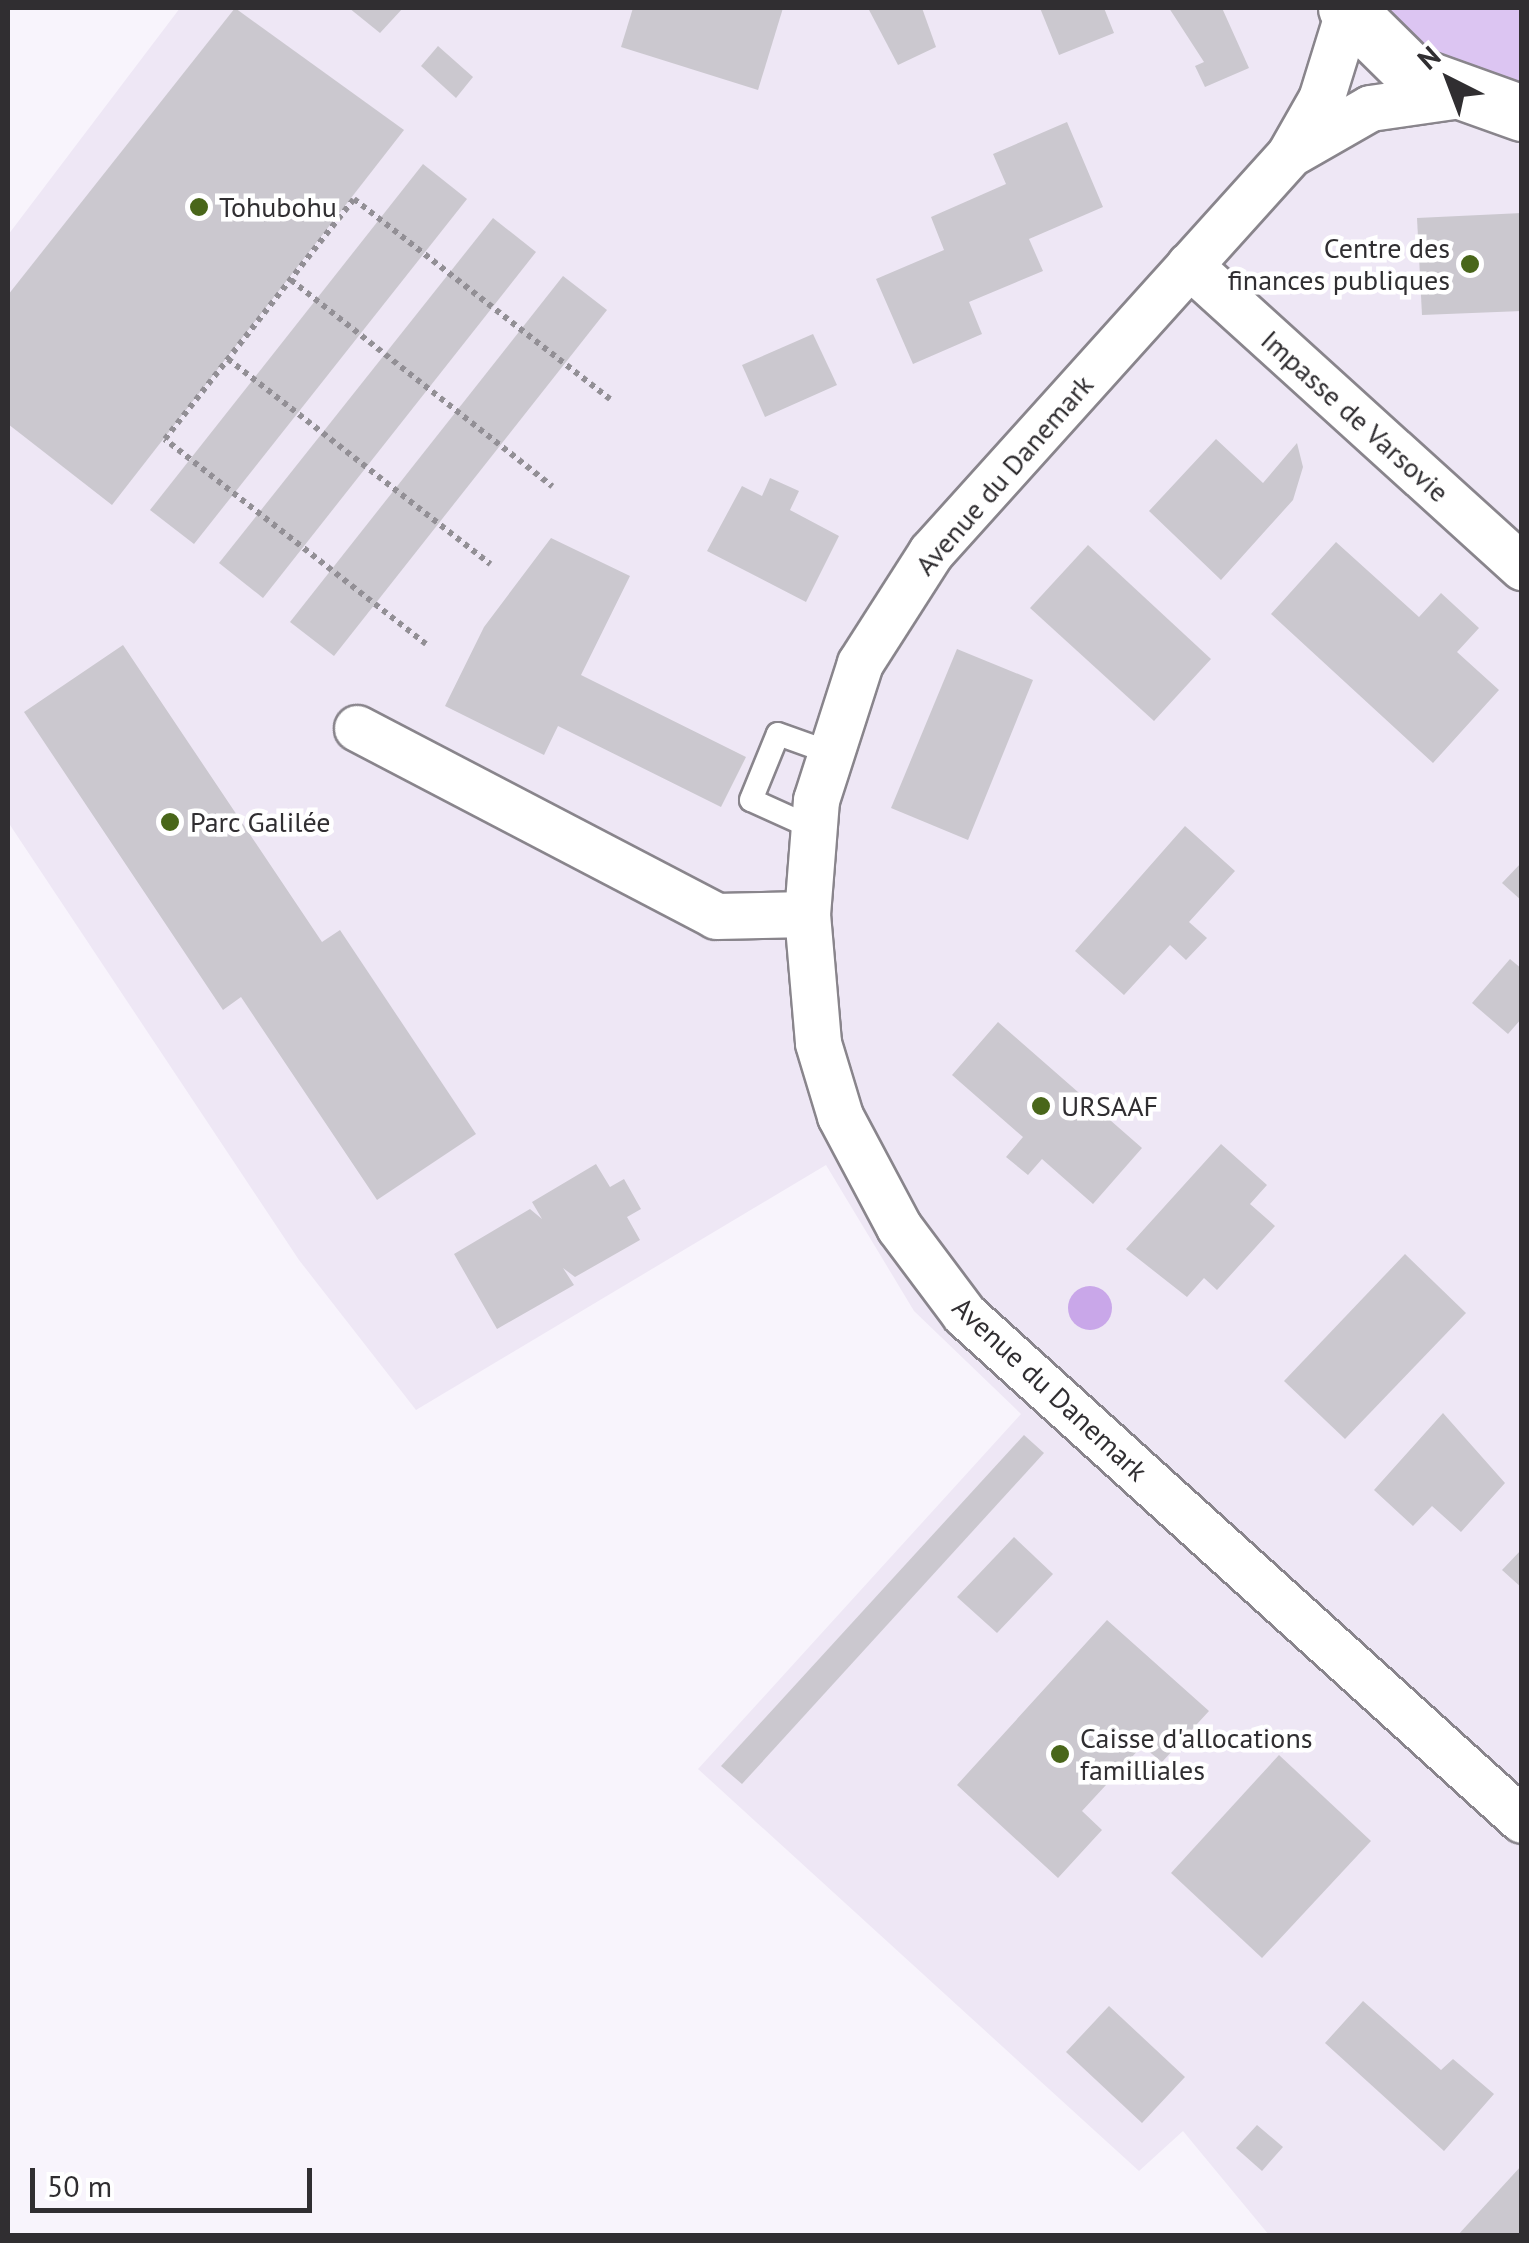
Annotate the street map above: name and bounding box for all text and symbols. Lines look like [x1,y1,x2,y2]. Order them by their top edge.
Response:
north arrow [1399,30,1499,130]
text: N [1409,37,1448,77]
place label: Tohubohu [219,190,337,224]
marker: Tohubohu [188,196,210,218]
place label: Centre des finances publiques [1228,231,1450,297]
marker: Centre des finances publiques [1459,253,1481,275]
street label: Impasse de Varsovie [1254,323,1456,509]
street label: Avenue du Danemark [908,368,1100,582]
place label: Parc Galilée [190,805,331,839]
marker: Parc Galilée [159,811,181,833]
place label: URSAAF [1061,1089,1158,1123]
marker: URSAAF [1030,1095,1052,1117]
street label: Avenue du Danemark [946,1290,1154,1488]
place label: Caisse d'allocations familliales [1080,1721,1312,1787]
marker: Caisse d'allocations familliales [1049,1743,1071,1765]
scale bar [35,2148,318,2210]
text: 50 m [47,2166,112,2205]

